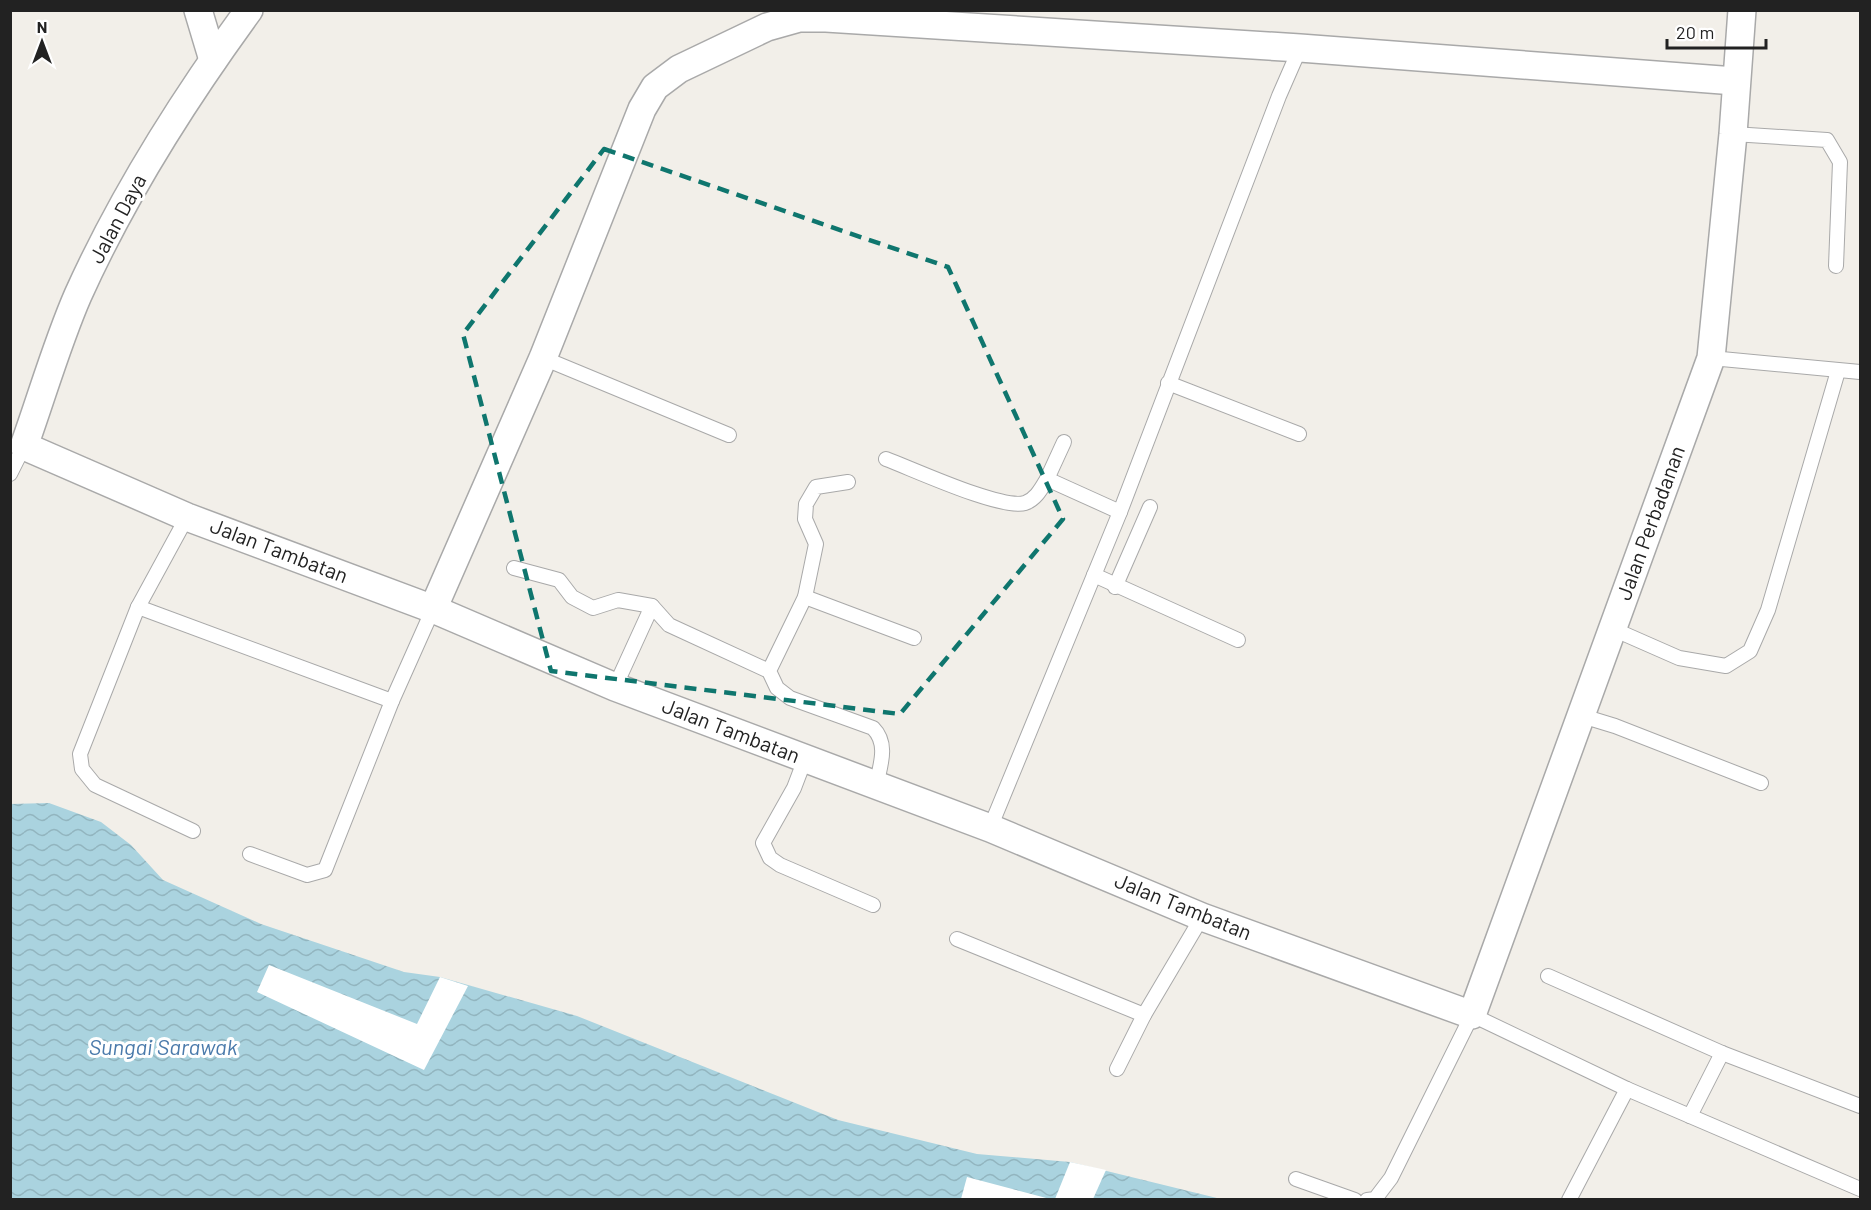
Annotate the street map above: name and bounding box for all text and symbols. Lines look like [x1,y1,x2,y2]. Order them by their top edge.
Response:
north arrow [12,12,72,72]
scale bar [1667,12,1766,50]
text: N [37,17,47,36]
text: 20 m [1676,21,1714,43]
street label: Jalan Daya [83,169,151,267]
street label: Jalan Perbadanan [1610,442,1689,603]
street label: Jalan Tambatan [207,512,352,587]
street label: Jalan Tambatan [659,692,804,767]
street label: Jalan Tambatan [1111,867,1256,944]
water label: Sungai Sarawak [89,1033,238,1059]

